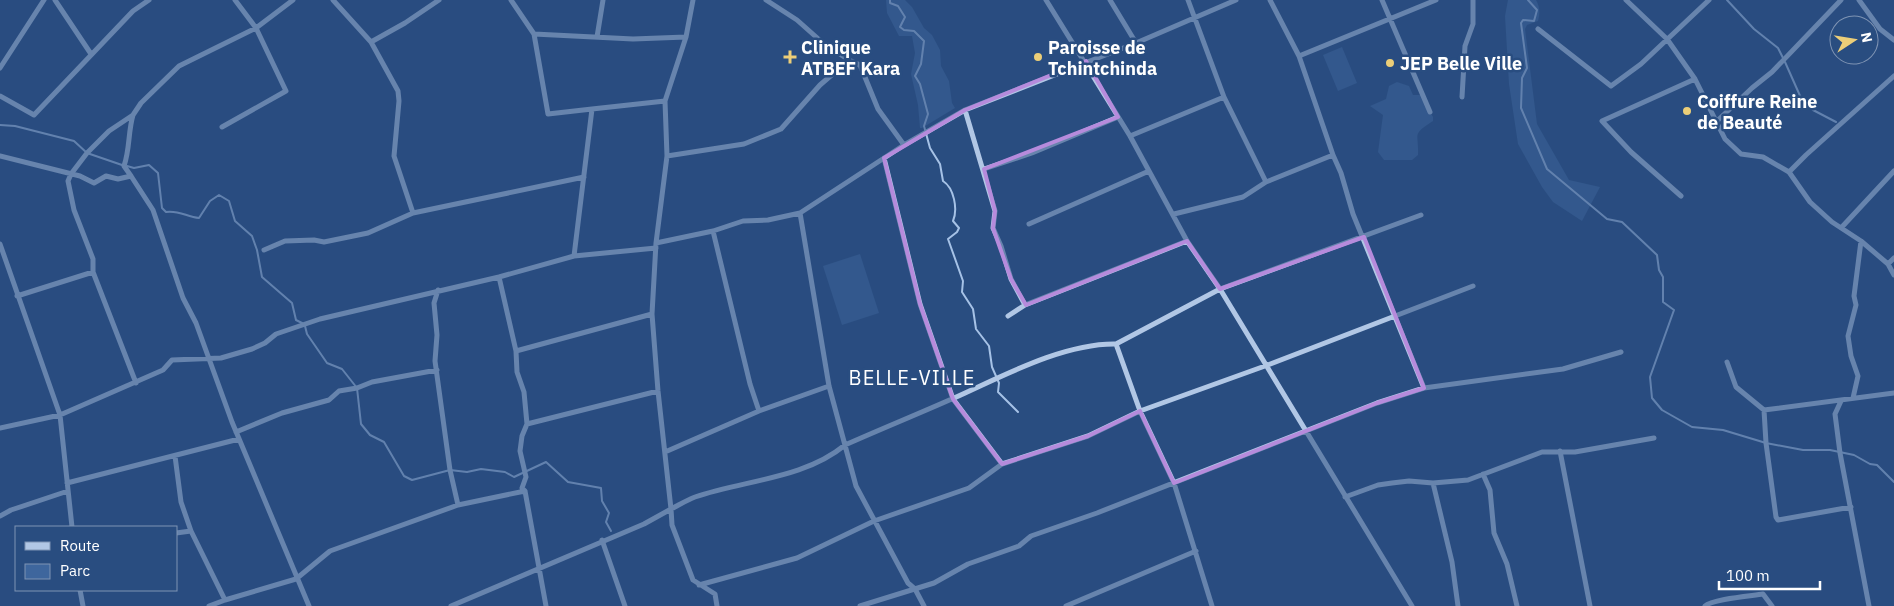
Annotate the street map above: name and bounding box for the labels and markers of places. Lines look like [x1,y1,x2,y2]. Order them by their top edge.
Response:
place label: Clinique ATBEF Kara [801,36,900,80]
place label: Paroisse de Tchintchinda [1048,36,1157,80]
marker: Clinique ATBEF Kara [783,50,797,64]
marker: Paroisse de Tchintchinda [1032,51,1044,63]
place label: JEP Belle Ville [1400,52,1522,75]
marker: JEP Belle Ville [1384,57,1396,69]
place label: Coiffure Reine de Beauté [1697,90,1817,134]
marker: Coiffure Reine de Beauté [1681,105,1693,117]

